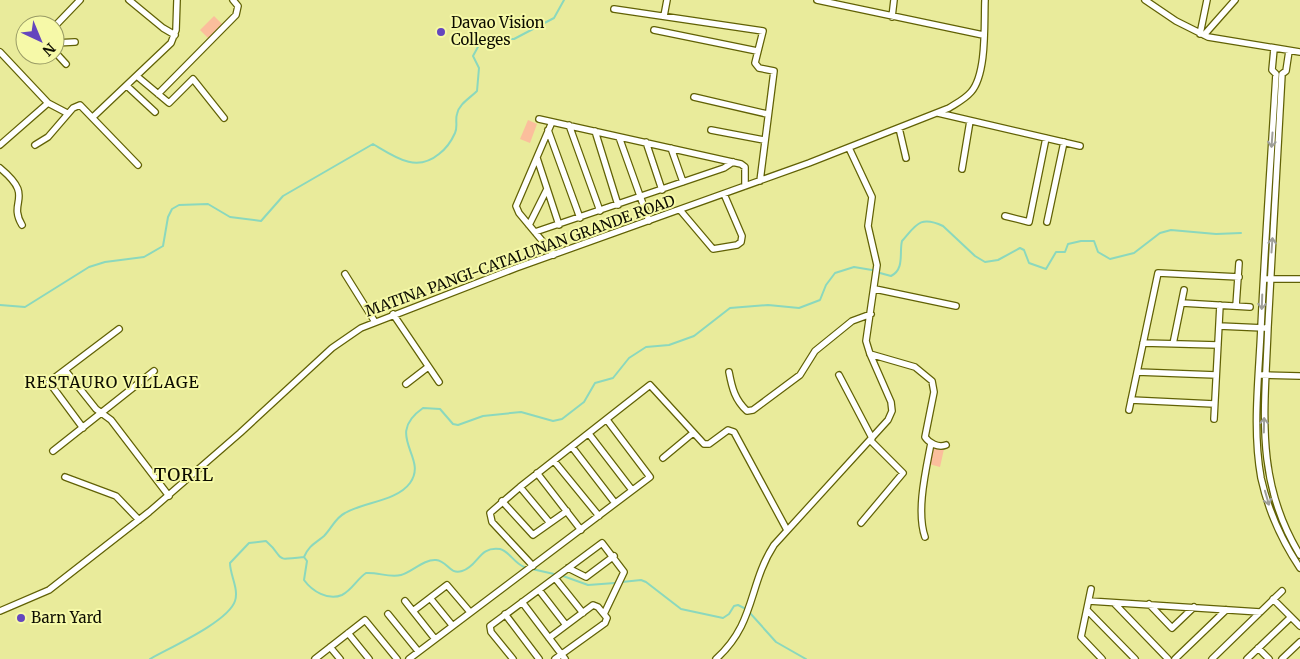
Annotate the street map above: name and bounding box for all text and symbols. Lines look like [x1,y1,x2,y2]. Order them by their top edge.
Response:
place label: Davao Vision Colleges [451,13,544,49]
north arrow [15,15,65,65]
marker: Davao Vision Colleges [435,26,447,38]
text: N [39,39,59,60]
one-way arrow [1267,131,1277,147]
street label: MATINA PANGI-CATALUNAN GRANDE ROAD [362,190,677,321]
one-way arrow [1267,238,1277,254]
one-way arrow [1257,294,1267,310]
district label: RESTAURO VILLAGE [24,372,200,392]
one-way arrow [1259,417,1269,434]
district label: TORIL [154,463,214,486]
one-way arrow [1262,490,1272,506]
place label: Barn Yard [31,608,102,627]
marker: Barn Yard [15,612,27,624]

